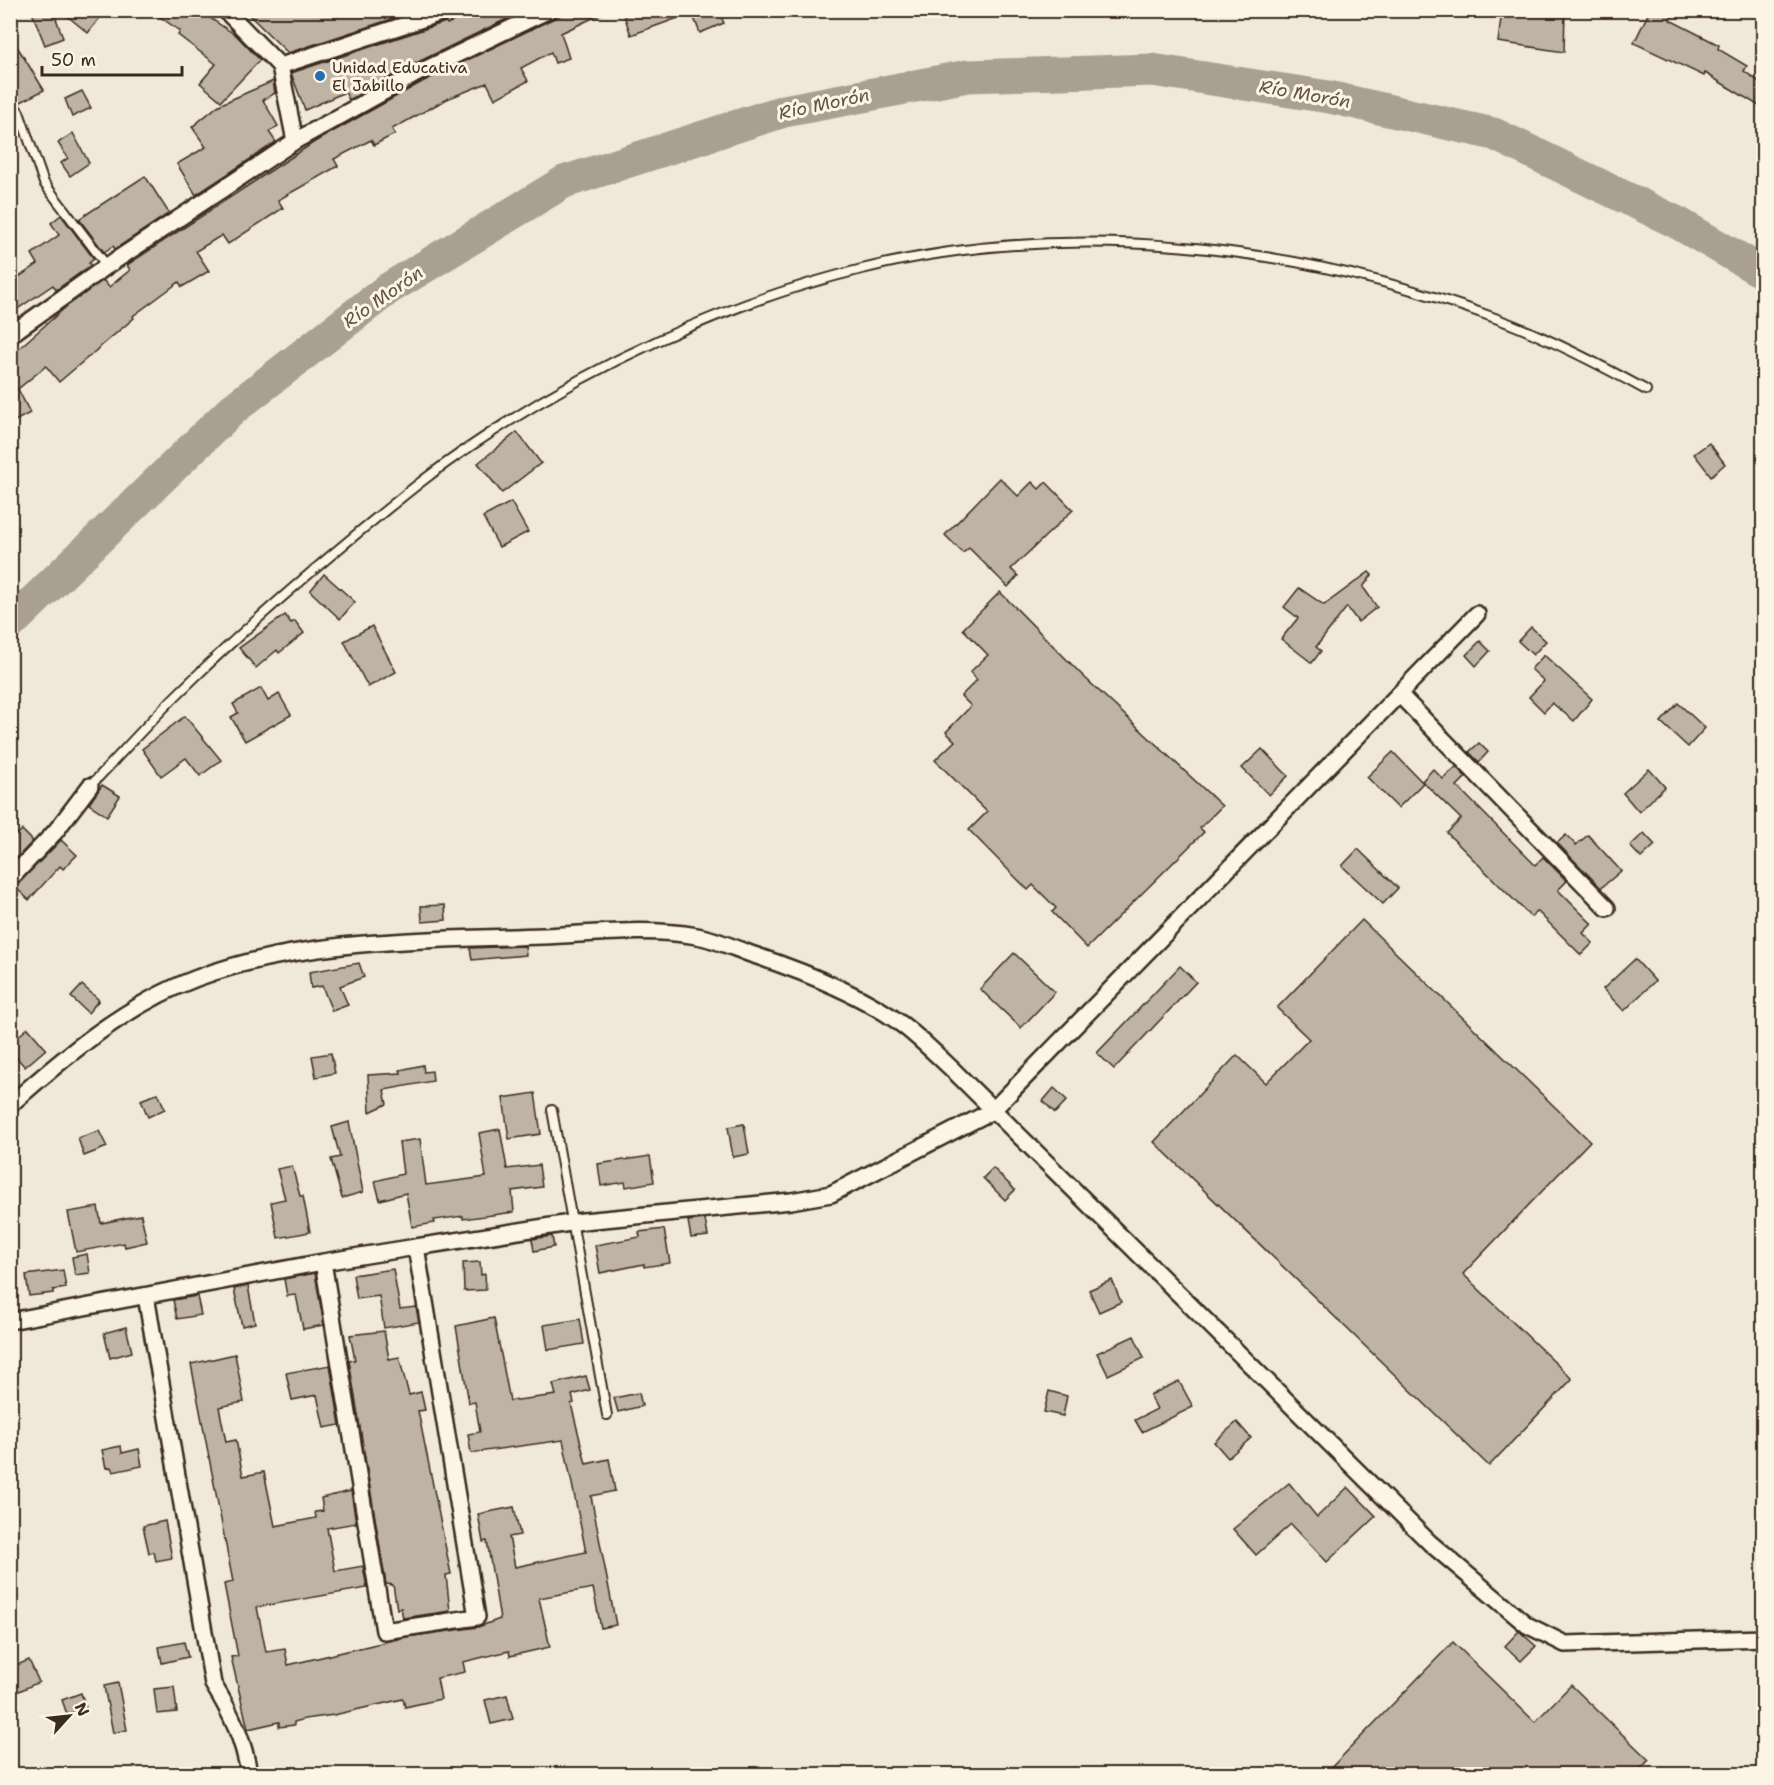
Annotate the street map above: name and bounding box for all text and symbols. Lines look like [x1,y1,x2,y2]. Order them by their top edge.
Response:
scale bar [42,39,182,77]
text: 50 m [51,48,96,72]
place label: Unidad Educativa El Jabillo [332,57,467,96]
marker: Unidad Educativa El Jabillo [313,69,327,83]
water label: Río Morón [1257,74,1353,114]
water label: Río Morón [776,83,872,125]
water label: Río Morón [338,261,428,333]
north arrow [39,1686,99,1746]
text: N [70,1699,94,1720]

